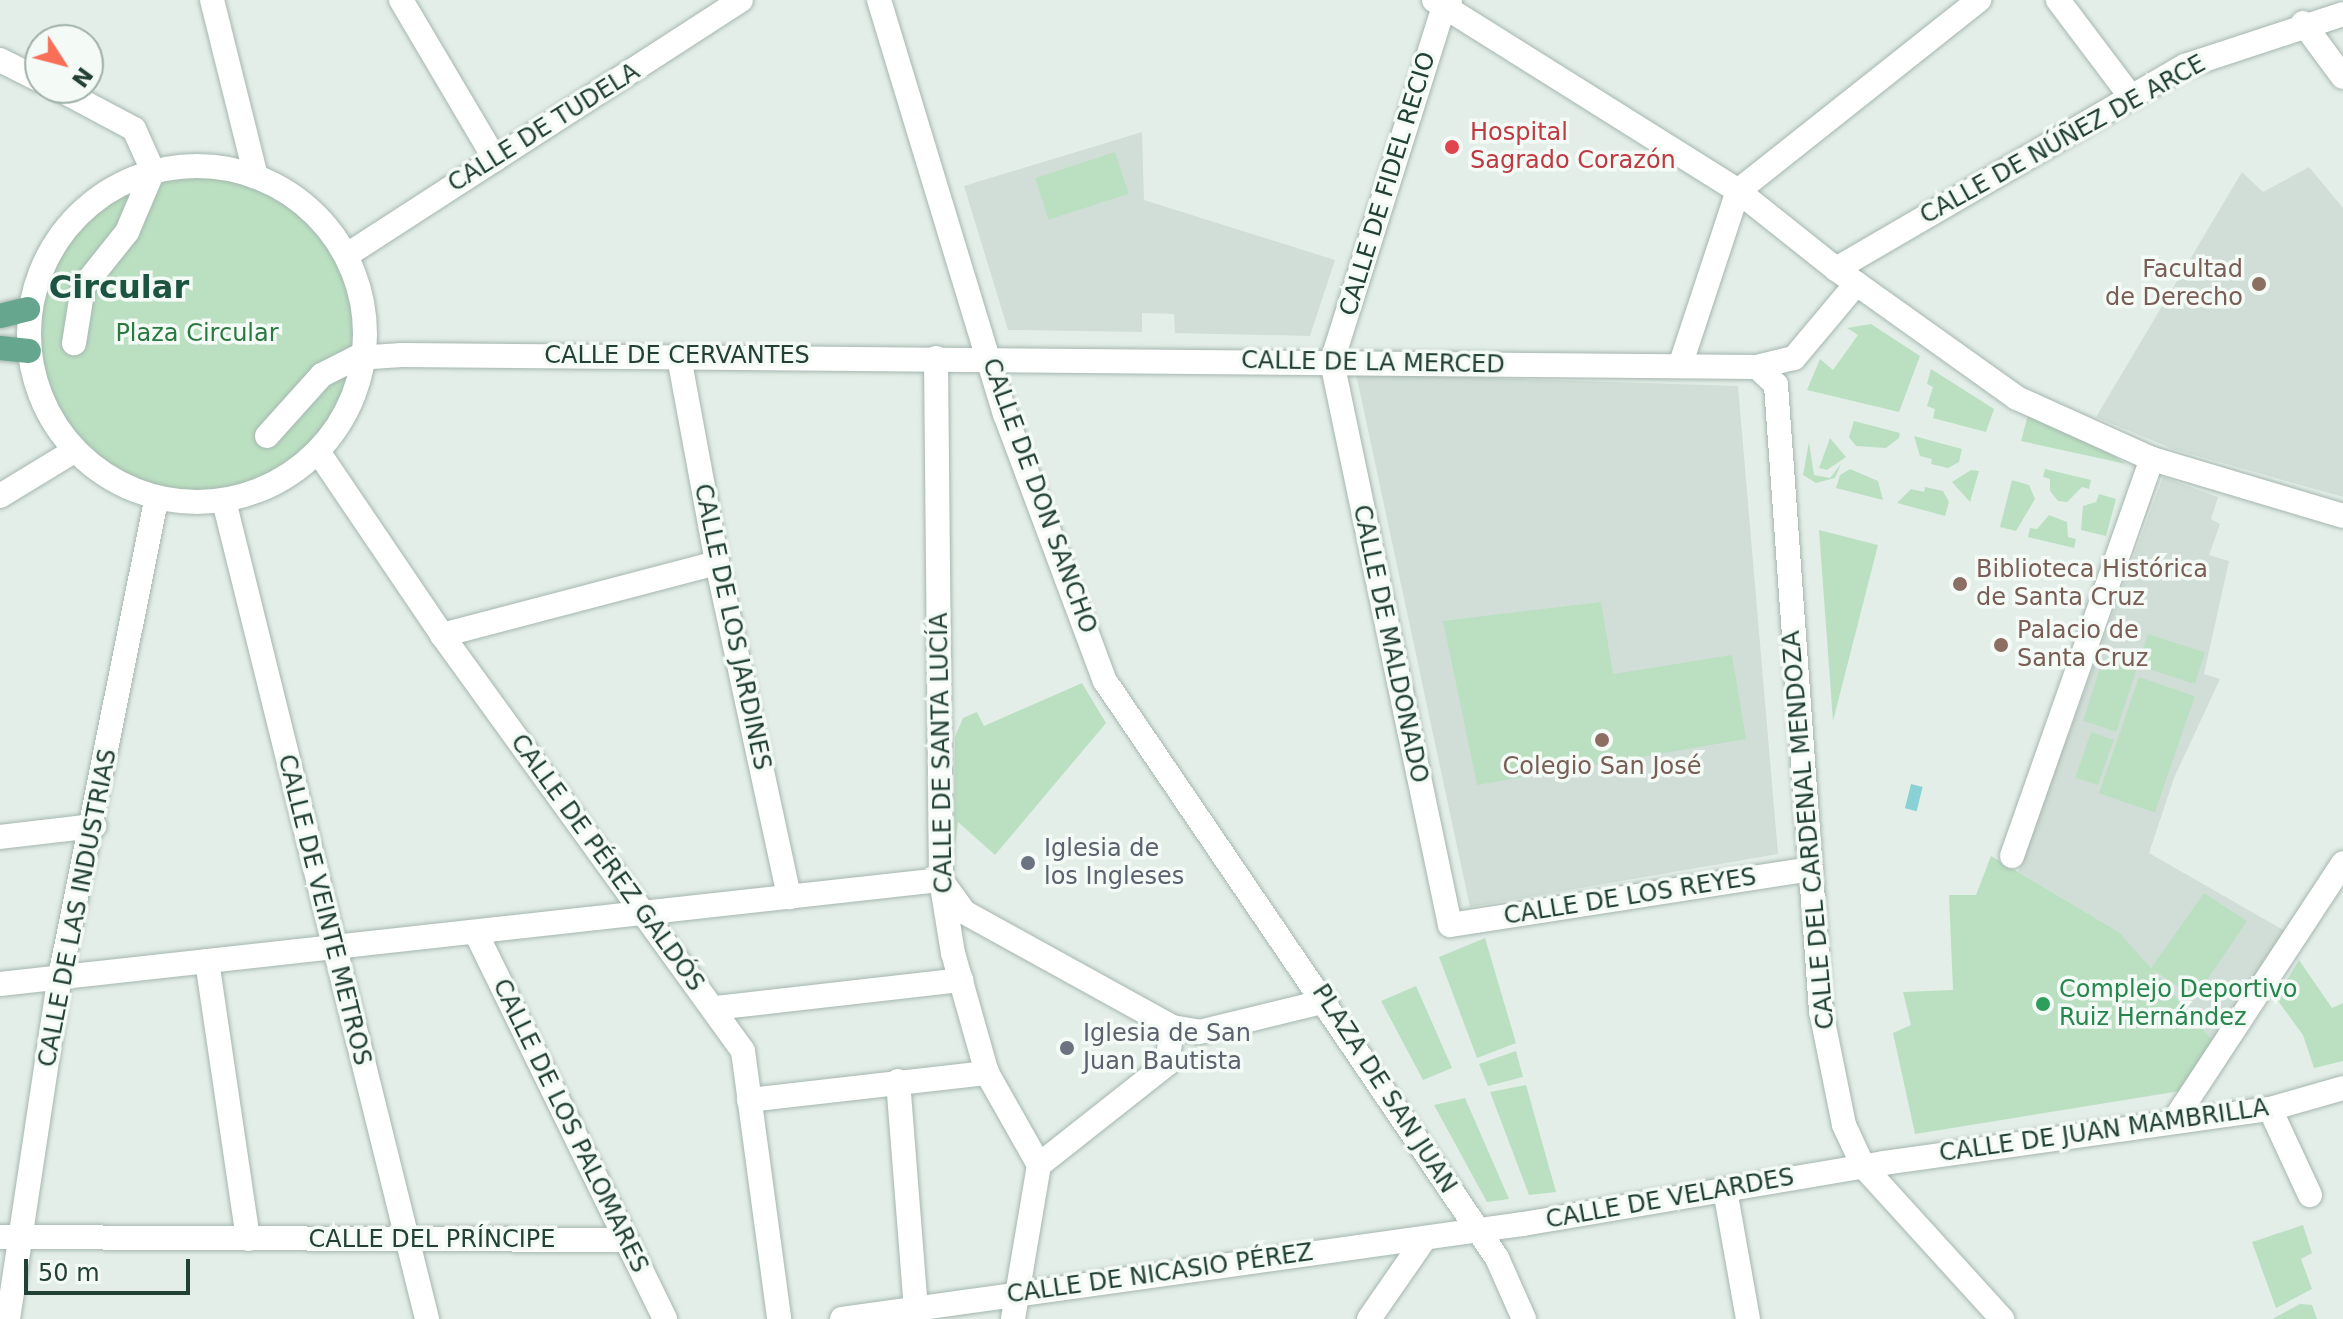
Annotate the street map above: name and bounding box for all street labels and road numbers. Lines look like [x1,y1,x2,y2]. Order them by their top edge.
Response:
street label: CALLE DE FIDEL RECIO [1334,49,1442,319]
street label: CALLE DE NÚÑEZ DE ARCE [1915,49,2211,231]
street label: CALLE DE TUDELA [443,57,645,199]
street label: CALLE DE CERVANTES [544,342,810,370]
street label: CALLE DE LA MERCED [1241,346,1505,380]
street label: CALLE DE DON SANCHO [976,354,1102,638]
street label: CALLE DE LOS JARDINES [688,481,776,773]
street label: CALLE DE MALDONADO [1346,502,1434,786]
street label: CALLE DE SANTA LUCÍA [925,612,959,894]
street label: CALLE DEL CARDENAL MENDOZA [1777,629,1841,1031]
street label: CALLE DE PÉREZ GALDÓS [504,729,710,997]
street label: CALLE DE LAS INDUSTRIAS [33,746,123,1070]
street label: CALLE DE VEINTE METROS [271,752,377,1068]
street label: CALLE DE LOS REYES [1502,863,1758,931]
street label: CALLE DE LOS PALOMARES [486,974,654,1278]
street label: PLAZA DE SAN JUAN [1306,979,1462,1199]
street label: CALLE DE JUAN MAMBRILLA [1937,1094,2271,1168]
street label: CALLE DE VELARDES [1544,1163,1796,1235]
street label: CALLE DEL PRÍNCIPE [308,1226,556,1254]
street label: CALLE DE NICASIO PÉREZ [1005,1238,1315,1310]

